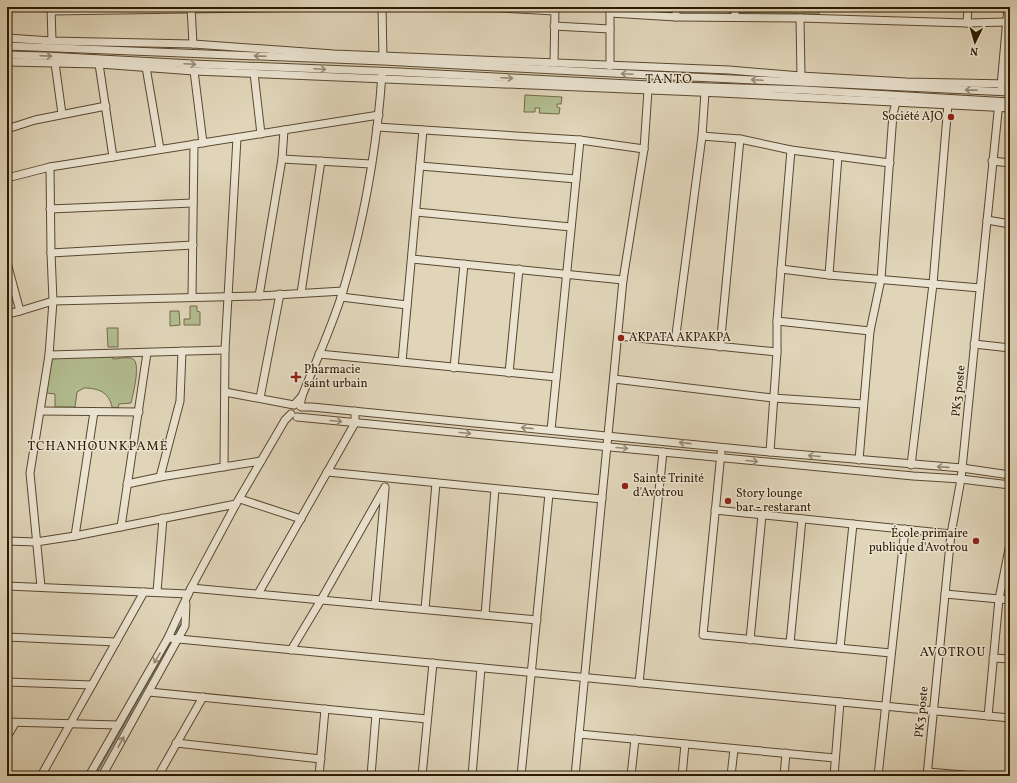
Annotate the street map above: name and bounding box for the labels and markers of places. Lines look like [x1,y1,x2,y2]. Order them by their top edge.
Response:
place label: Société AJO [882,109,943,125]
marker: Société AJO [946,112,956,122]
place label: AKPATA AKPAKPA [629,330,732,346]
marker: AKPATA AKPAKPA [616,333,626,343]
place label: Pharmacie saint urbain [304,362,368,392]
marker: Pharmacie saint urbain [291,372,301,382]
place label: Sainte Trinité d'Avotrou [633,471,704,501]
marker: Sainte Trinité d'Avotrou [620,481,630,491]
place label: Story lounge bar - restarant [736,486,811,516]
marker: Story lounge bar - restarant [723,496,733,506]
place label: École primaire publique d'Avotrou [869,525,968,556]
marker: École primaire publique d'Avotrou [971,536,981,546]

